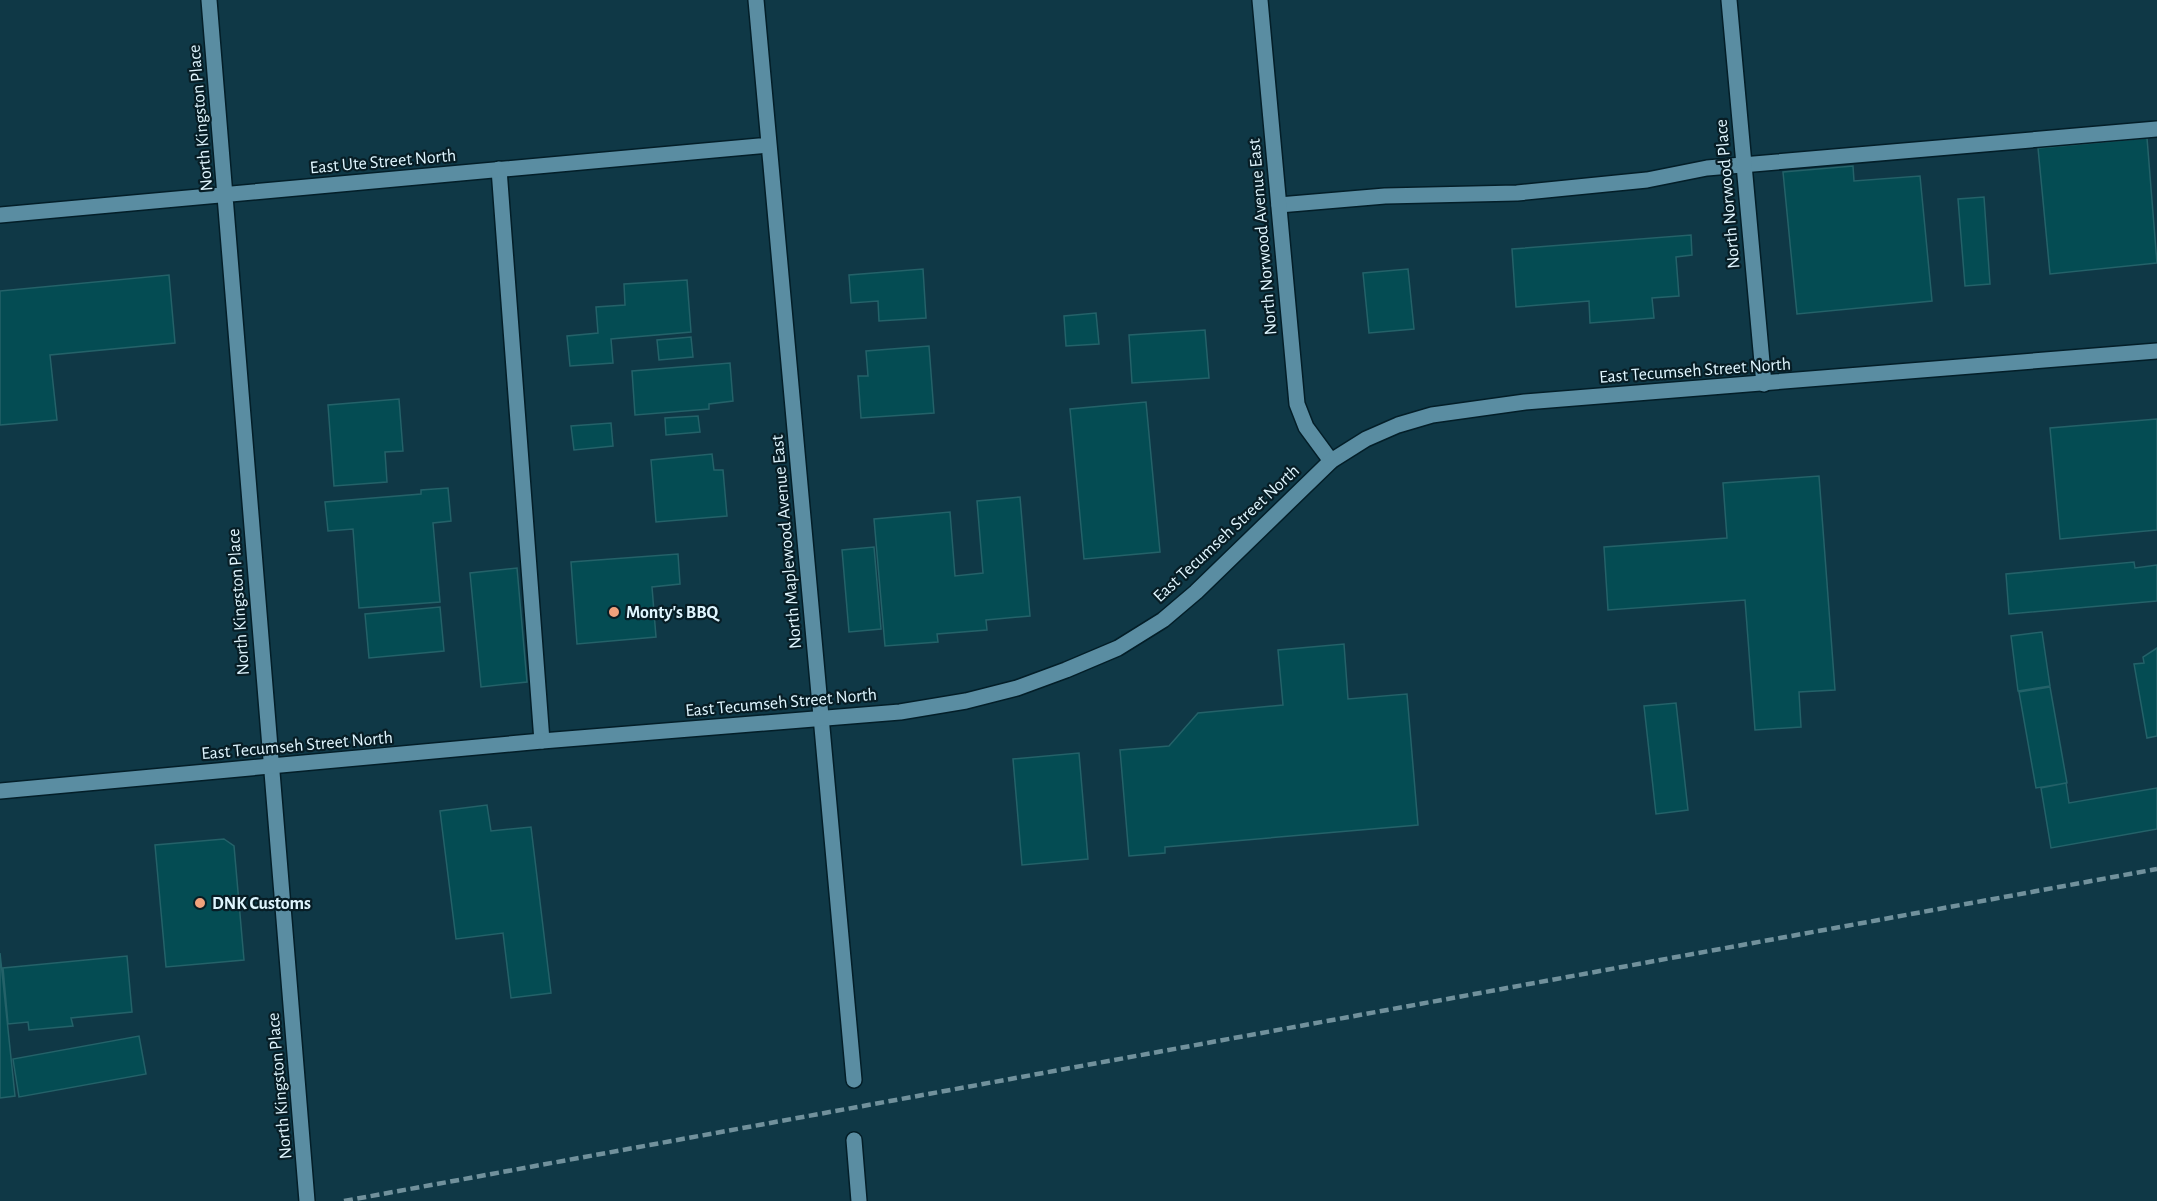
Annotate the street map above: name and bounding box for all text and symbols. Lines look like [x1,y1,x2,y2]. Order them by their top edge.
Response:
street label: North Kingston Place [186,44,216,192]
street label: North Norwood Place [1712,118,1744,270]
street label: North Norwood Avenue East [1245,138,1281,336]
street label: East Ute Street North [309,147,457,177]
street label: East Tecumseh Street North [1598,355,1792,387]
street label: North Maplewood Avenue East [769,434,805,650]
street label: East Tecumseh Street North [1150,462,1303,606]
street label: North Kingston Place [225,528,253,676]
place label: Monty's BBQ [626,604,721,622]
marker: Monty's BBQ [607,605,621,619]
street label: East Tecumseh Street North [684,686,878,720]
street label: East Tecumseh Street North [200,729,394,763]
place label: DNK Customs [212,895,311,913]
marker: DNK Customs [193,896,207,910]
street label: North Kingston Place [265,1012,295,1160]

